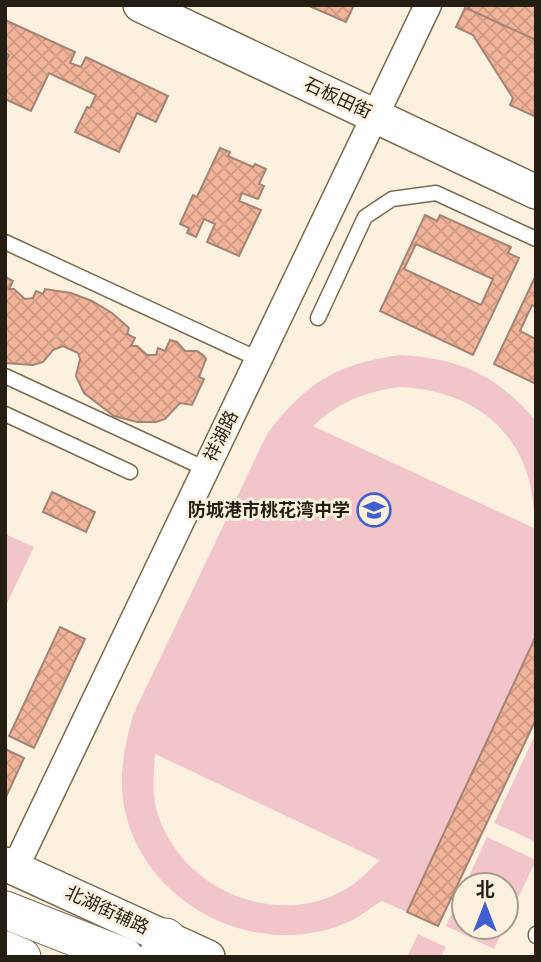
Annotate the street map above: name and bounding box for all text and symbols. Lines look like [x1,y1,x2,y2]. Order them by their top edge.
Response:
street label: 石板田街 [301,73,375,123]
street label: 祥湖路 [199,407,243,465]
school or university icon: 防城港市桃花湾中学 [355,491,393,529]
place label: 防城港市桃花湾中学 [188,499,350,521]
north arrow [450,871,520,941]
text: 北 [475,878,495,901]
street label: 北湖街辅路 [62,881,152,939]

